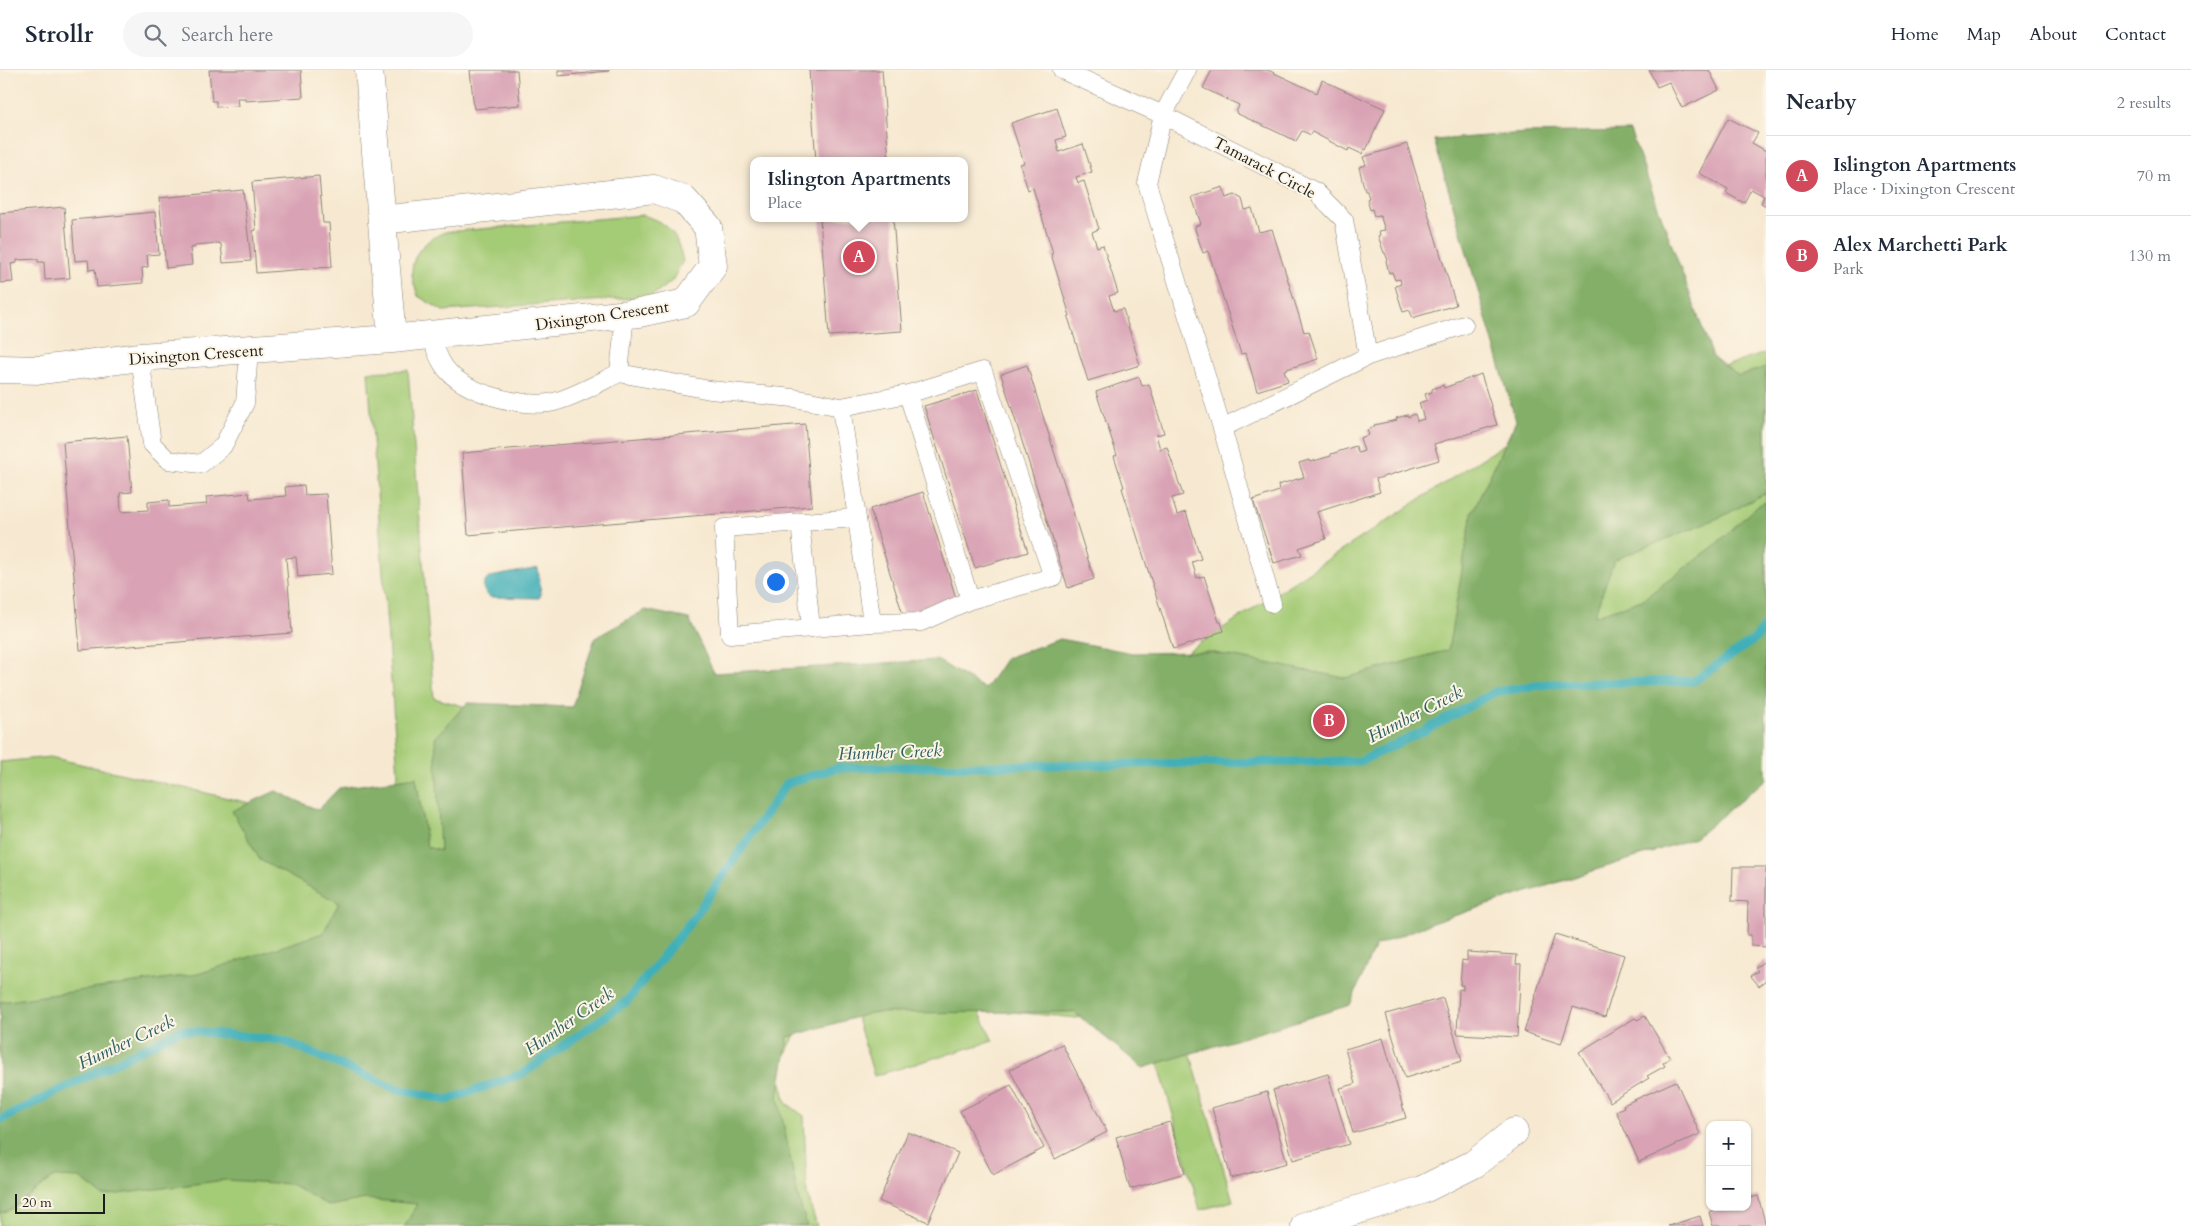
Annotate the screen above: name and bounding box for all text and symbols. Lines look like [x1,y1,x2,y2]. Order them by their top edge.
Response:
search box [123,12,473,57]
text: Strollr [25,18,93,51]
icon: search [141,21,169,49]
text: Search here [181,22,273,48]
text: Home [1891,22,1939,47]
text: Map [1967,22,2001,47]
text: About [2029,22,2077,47]
text: Contact [2105,22,2166,47]
text: Nearby [1786,88,1857,117]
text: 2 results [2117,92,2171,114]
street label: Tamarack Circle [1209,132,1320,204]
text: Islington Apartments [1833,152,2016,178]
popup [750,157,968,222]
text: A [1796,165,1808,187]
text: 70 m [2137,165,2171,187]
text: Islington Apartments [767,166,951,192]
text: Place · Dixington Crescent [1833,178,2015,200]
text: Place [767,192,802,214]
text: Alex Marchetti Park [1833,232,2008,258]
pin: A [843,238,875,276]
text: B [1796,245,1808,267]
text: 130 m [2129,245,2171,267]
text: Park [1833,258,1864,280]
street label: Dixington Crescent [534,296,670,336]
street label: Dixington Crescent [128,339,264,371]
your location [763,569,789,595]
water label: Humber Creek [1363,680,1467,749]
pin: B [1313,702,1345,740]
water label: Humber Creek [838,738,942,767]
water label: Humber Creek [520,981,619,1061]
water label: Humber Creek [74,1009,179,1076]
map controls [1706,1121,1751,1211]
button: + [1706,1121,1751,1166]
button: − [1706,1166,1751,1211]
scale bar [15,1191,105,1214]
text: 20 m [22,1193,52,1212]

